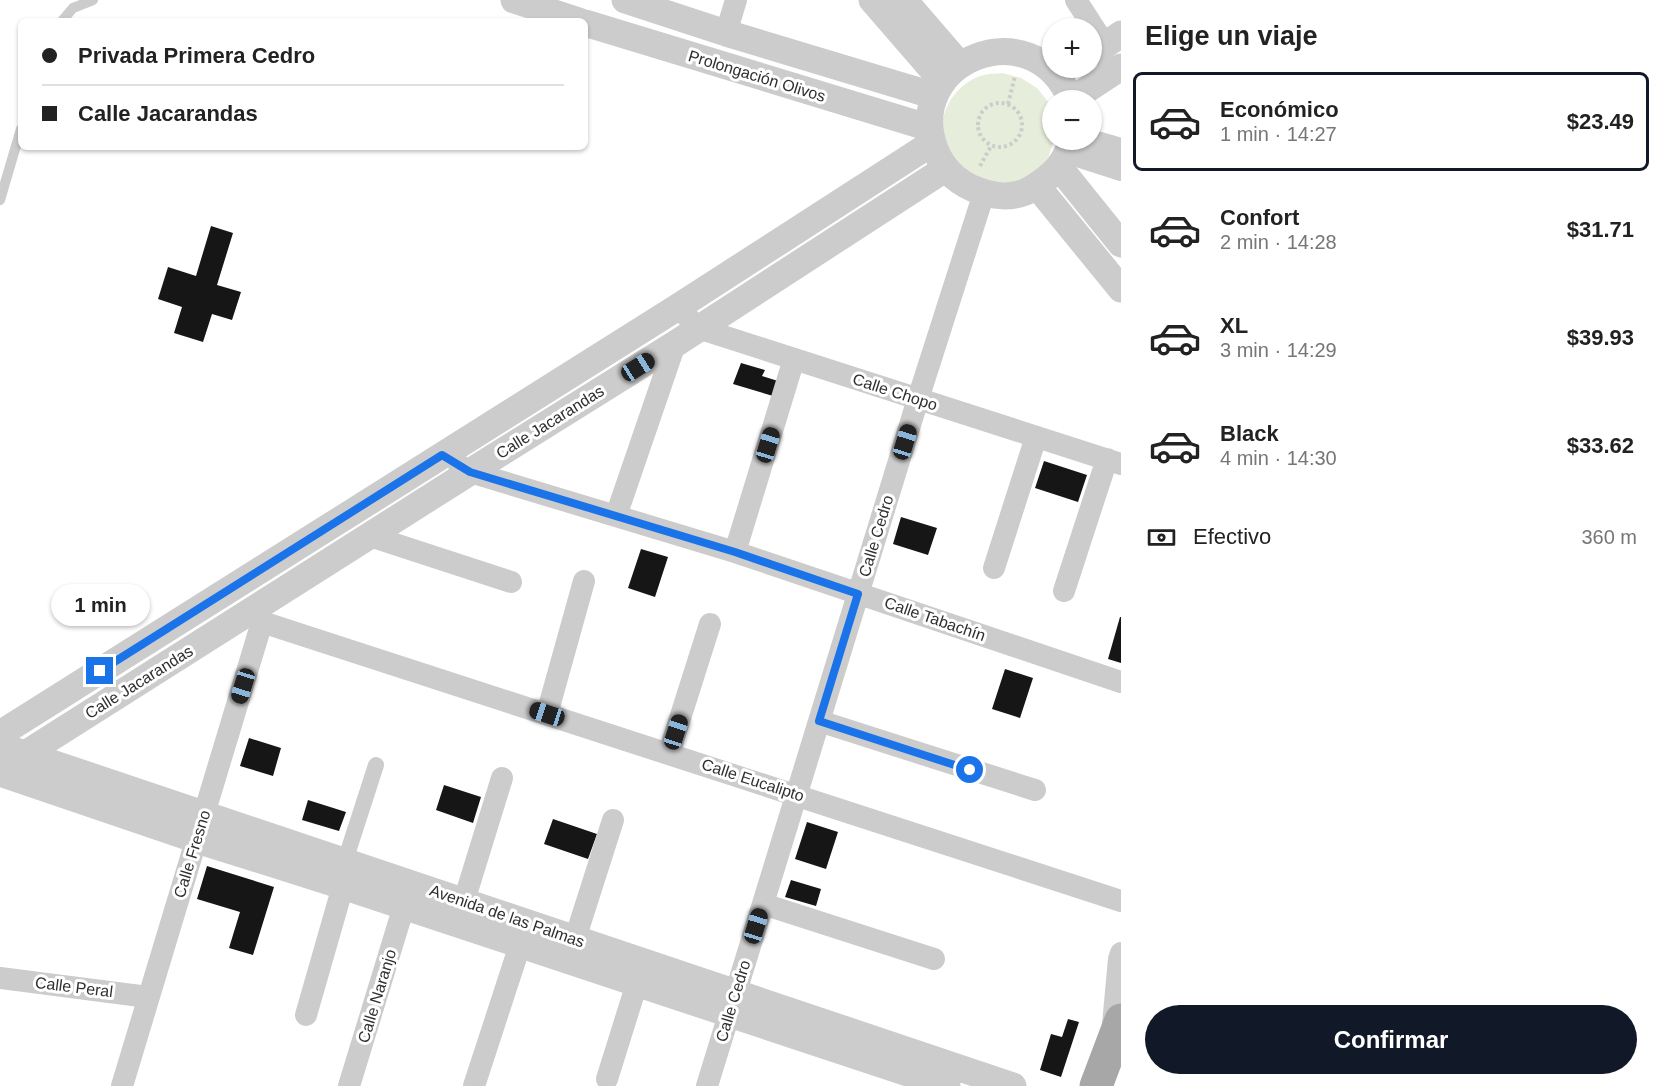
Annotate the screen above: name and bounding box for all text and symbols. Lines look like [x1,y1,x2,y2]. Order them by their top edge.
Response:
map controls [1042,18,1102,150]
button: + [1042,18,1102,78]
text: Elige un viaje [1145,21,1318,51]
text: Privada Primera Cedro [78,43,315,68]
street label: Prolongación Olivos [686,47,828,105]
button: − [1042,90,1102,150]
icon: car [1148,95,1202,149]
text: Económico [1220,97,1339,122]
text: Calle Jacarandas [78,101,258,126]
text: $23.49 [1567,109,1634,134]
text: 1 min · 14:27 [1220,123,1337,145]
icon: car [1148,203,1202,257]
text: Confort [1220,205,1299,230]
text: $31.71 [1567,217,1634,242]
text: 2 min · 14:28 [1220,231,1337,253]
icon: car [1148,311,1202,365]
text: XL [1220,313,1248,338]
text: $39.93 [1567,325,1634,350]
text: 3 min · 14:29 [1220,339,1337,361]
car [618,350,658,384]
street label: Calle Chopo [850,370,940,414]
street label: Calle Jacarandas [493,382,607,462]
icon: car [1148,419,1202,473]
text: Black [1220,421,1279,446]
car [891,422,919,462]
car [754,425,782,465]
text: $33.62 [1567,433,1634,458]
text: 4 min · 14:30 [1220,447,1337,469]
street label: Calle Cedro [856,493,897,579]
icon: cash [1145,521,1178,554]
text: Efectivo [1193,524,1271,549]
text: 360 m [1581,526,1637,548]
callout: 1 min [51,584,150,626]
text: 1 min [74,594,127,616]
street label: Calle Tabachín [882,594,988,644]
street label: Calle Jacarandas [82,642,196,722]
route end [86,657,113,684]
car [229,666,257,706]
car [527,700,567,728]
car [662,712,690,752]
street label: Calle Eucalipto [700,755,806,805]
route start [956,756,983,783]
street label: Calle Fresno [171,808,213,900]
street label: Avenida de las Palmas [427,882,587,950]
car [742,906,770,946]
street label: Calle Naranjo [355,947,399,1045]
street label: Calle Cedro [713,958,754,1044]
street label: Calle Peral [34,974,114,1000]
button: Confirmar [1145,1005,1637,1074]

